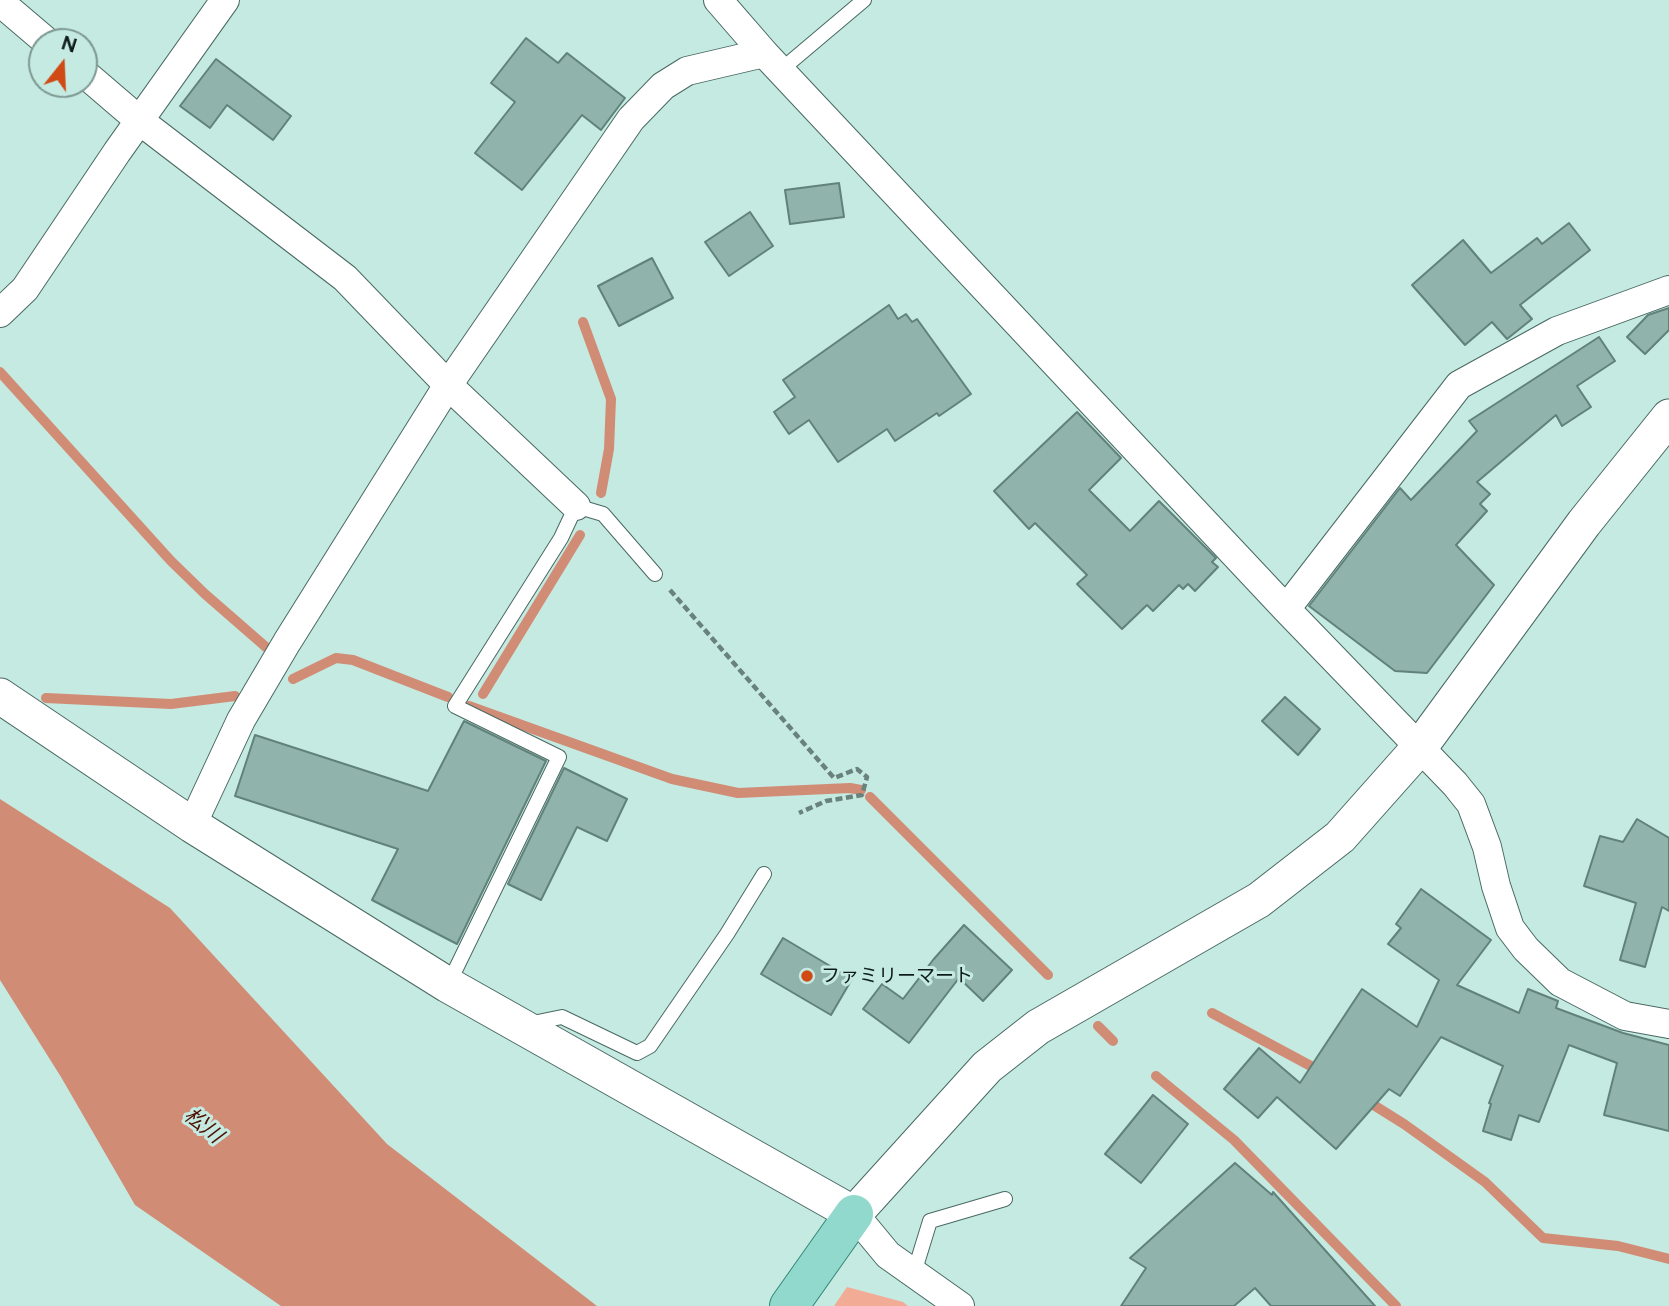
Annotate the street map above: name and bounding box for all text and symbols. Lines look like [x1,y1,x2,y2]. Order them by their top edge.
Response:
north arrow [28,28,98,98]
text: N [58,31,80,58]
place label: ファミリーマート [821,965,973,987]
marker: ファミリーマート [799,968,815,984]
water label: 松川 [179,1103,227,1149]

